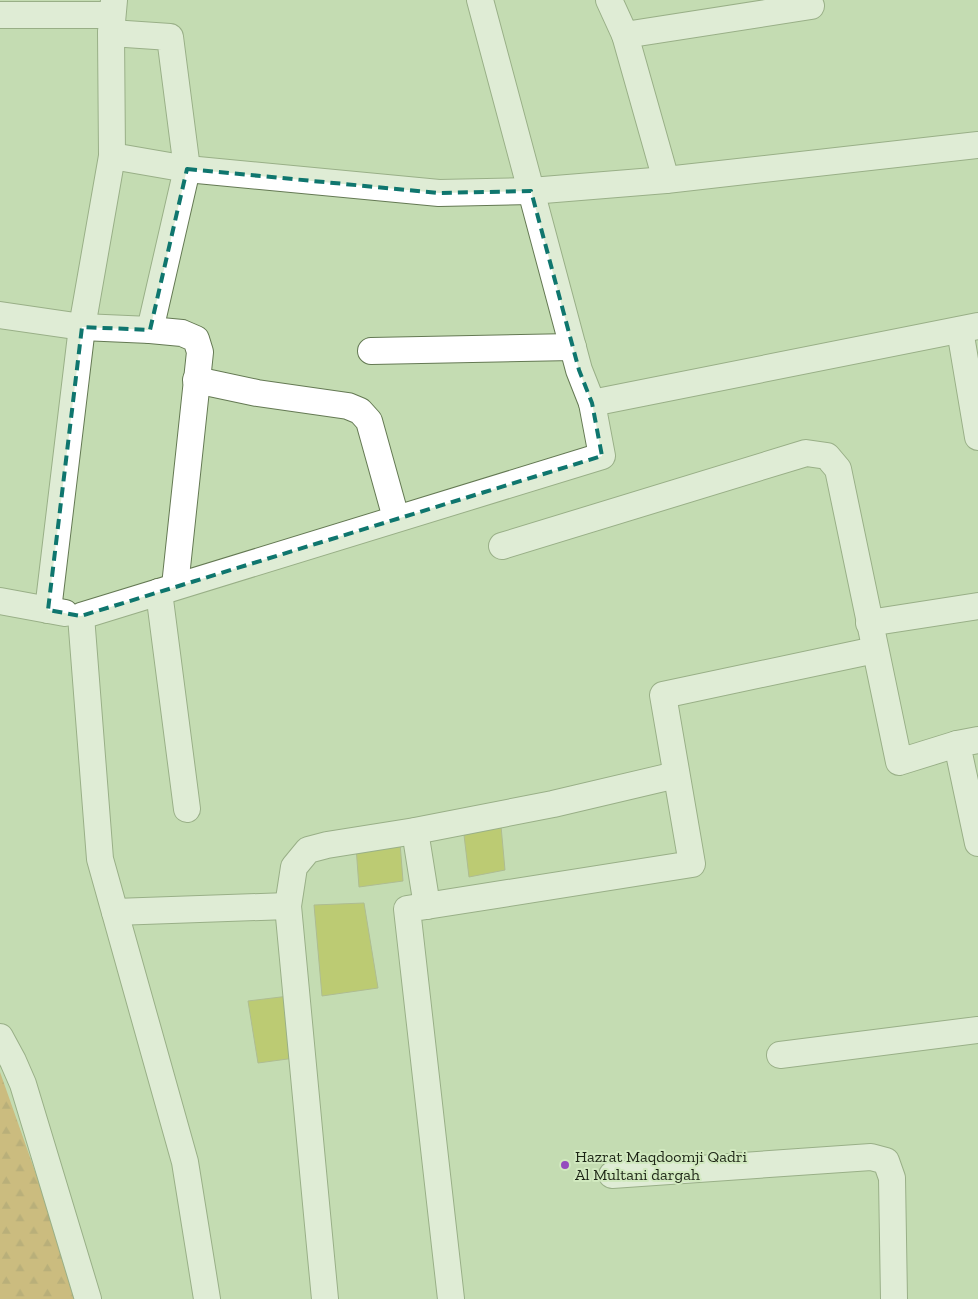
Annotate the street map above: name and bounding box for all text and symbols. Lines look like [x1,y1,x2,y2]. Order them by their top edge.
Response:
place label: Hazrat Maqdoomji Qadri Al Multani dargah [575,1147,747,1184]
marker: Hazrat Maqdoomji Qadri Al Multani dargah [559,1159,571,1171]

